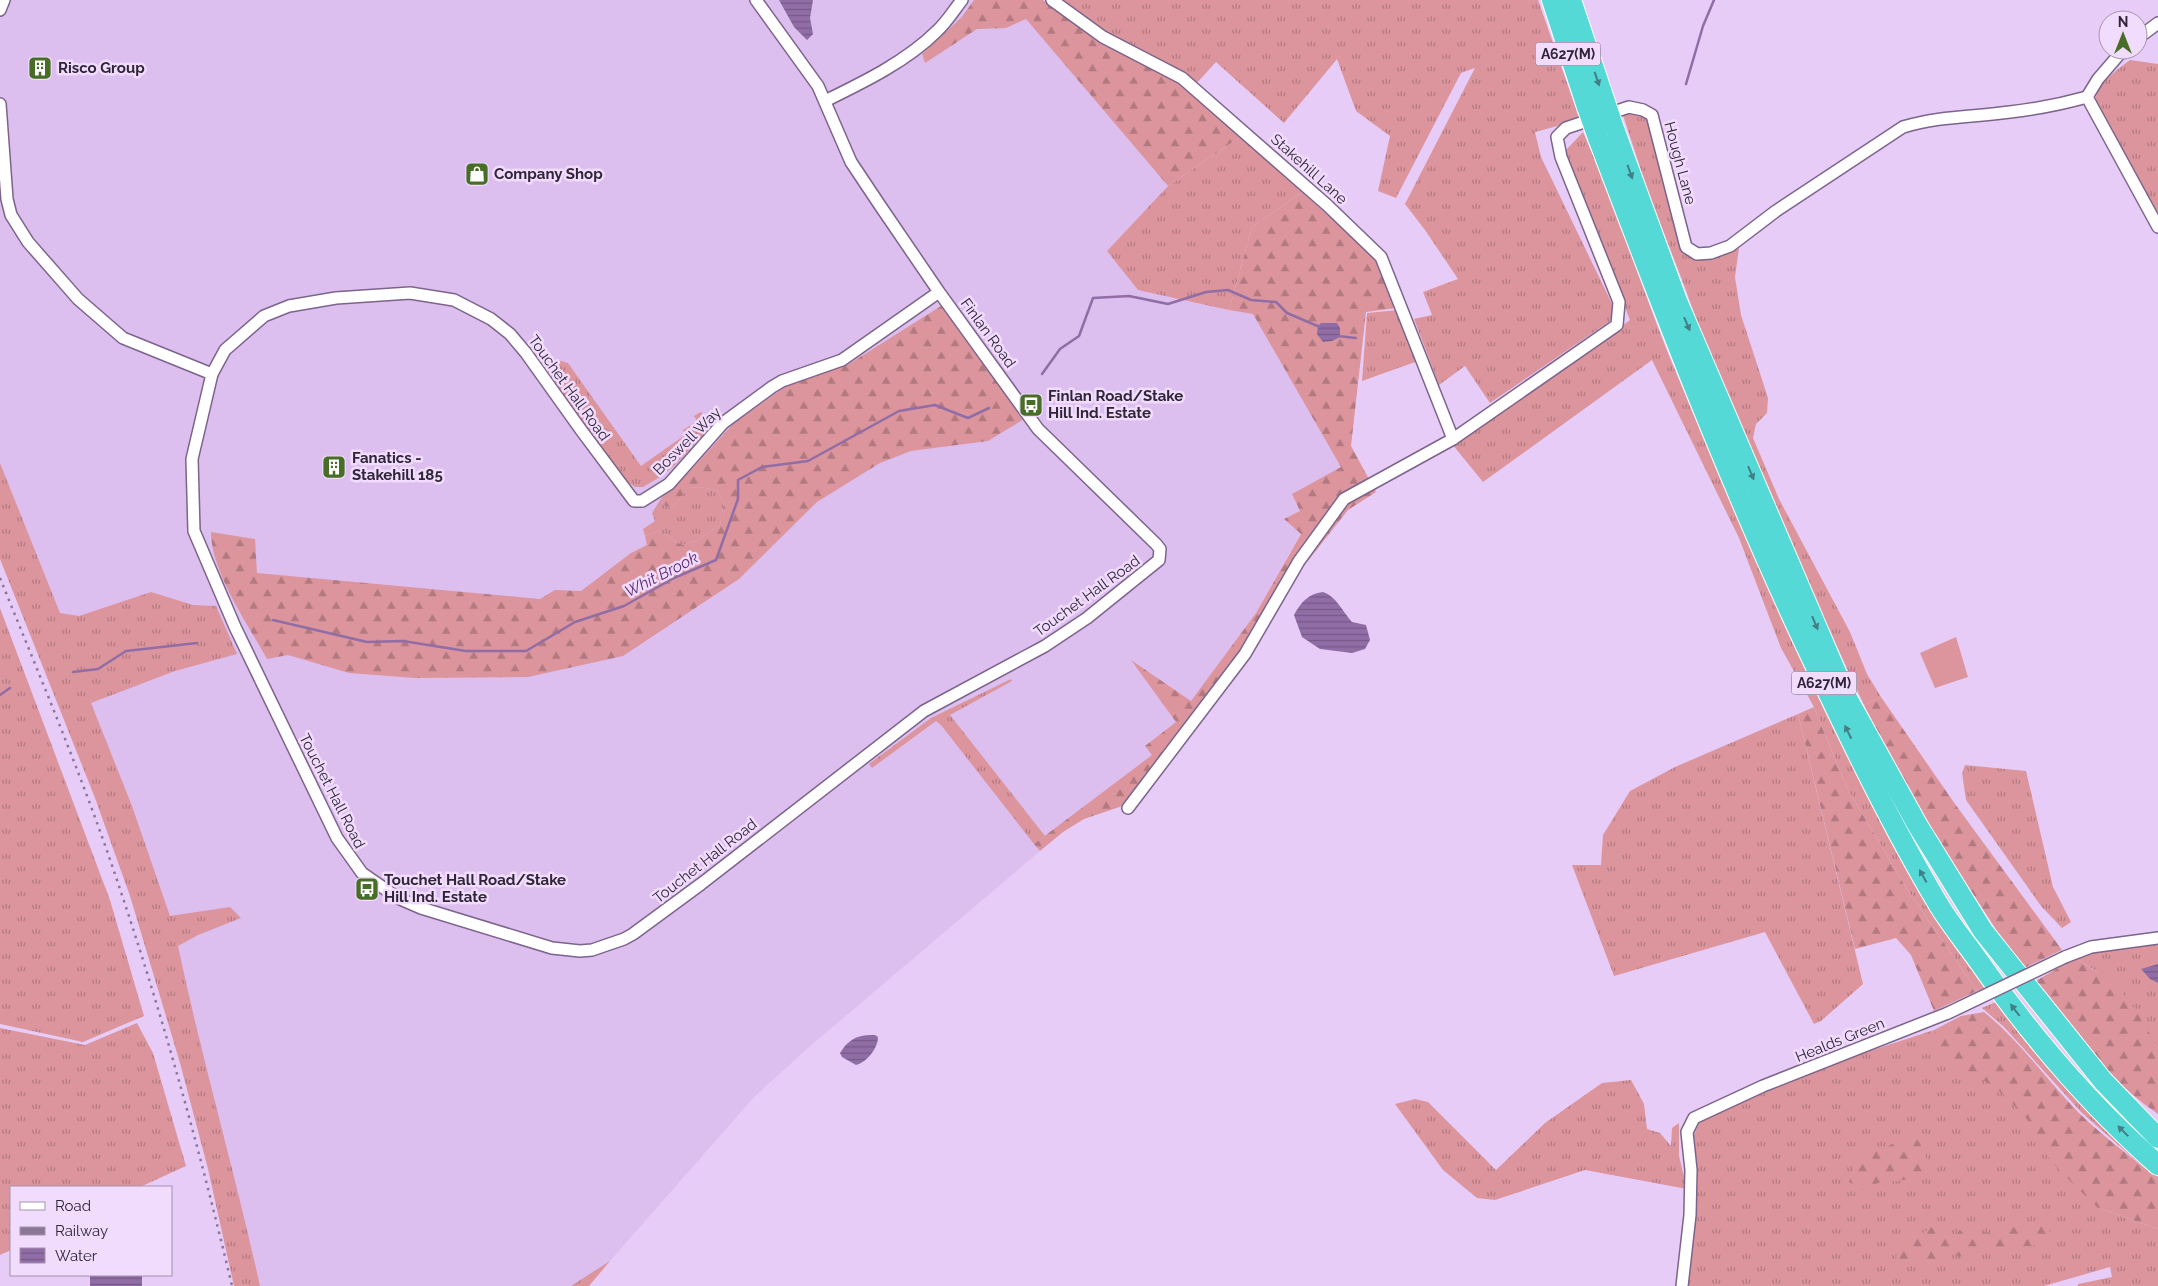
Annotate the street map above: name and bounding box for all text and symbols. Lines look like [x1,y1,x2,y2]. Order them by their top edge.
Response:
north arrow [2098,10,2148,60]
text: N [2118,14,2128,30]
road number: A627(M) [1536,42,1600,66]
building icon: Risco Group [27,55,53,81]
place label: Risco Group [58,59,145,77]
one-way arrow [1594,72,1602,87]
street label: Hough Lane [1660,120,1700,207]
street label: Stakehill Lane [1267,130,1351,208]
shop icon: Company Shop [464,161,490,187]
place label: Company Shop [494,165,603,183]
one-way arrow [1626,165,1634,180]
street label: Finlan Road [957,295,1019,371]
one-way arrow [1683,317,1691,331]
street label: Touchet Hall Road [525,332,613,444]
place label: Finlan Road/Stake Hill Ind. Estate [1048,387,1183,422]
bus stop icon: Finlan Road/Stake Hill Ind. Estate [1018,392,1044,418]
street label: Boswell Way [649,403,725,479]
place label: Fanatics - Stakehill 185 [352,449,443,484]
building icon: Fanatics - Stakehill 185 [321,454,347,480]
one-way arrow [1747,466,1755,481]
water label: Whit Brook [621,548,701,601]
street label: Touchet Hall Road [1031,552,1143,640]
one-way arrow [1812,615,1820,630]
road number: A627(M) [1792,671,1856,694]
one-way arrow [1844,725,1852,739]
street label: Touchet Hall Road [295,731,369,851]
street label: Touchet Hall Road [650,815,760,907]
one-way arrow [1919,869,1927,884]
place label: Touchet Hall Road/Stake Hill Ind. Estate [384,871,566,906]
bus stop icon: Touchet Hall Road/Stake Hill Ind. Estate [354,876,380,902]
one-way arrow [2010,1004,2021,1017]
street label: Healds Green [1793,1014,1887,1066]
one-way arrow [2117,1126,2129,1138]
legend [10,1186,172,1276]
text: Road [55,1197,91,1215]
text: Railway [55,1222,108,1240]
text: Water [55,1247,98,1265]

